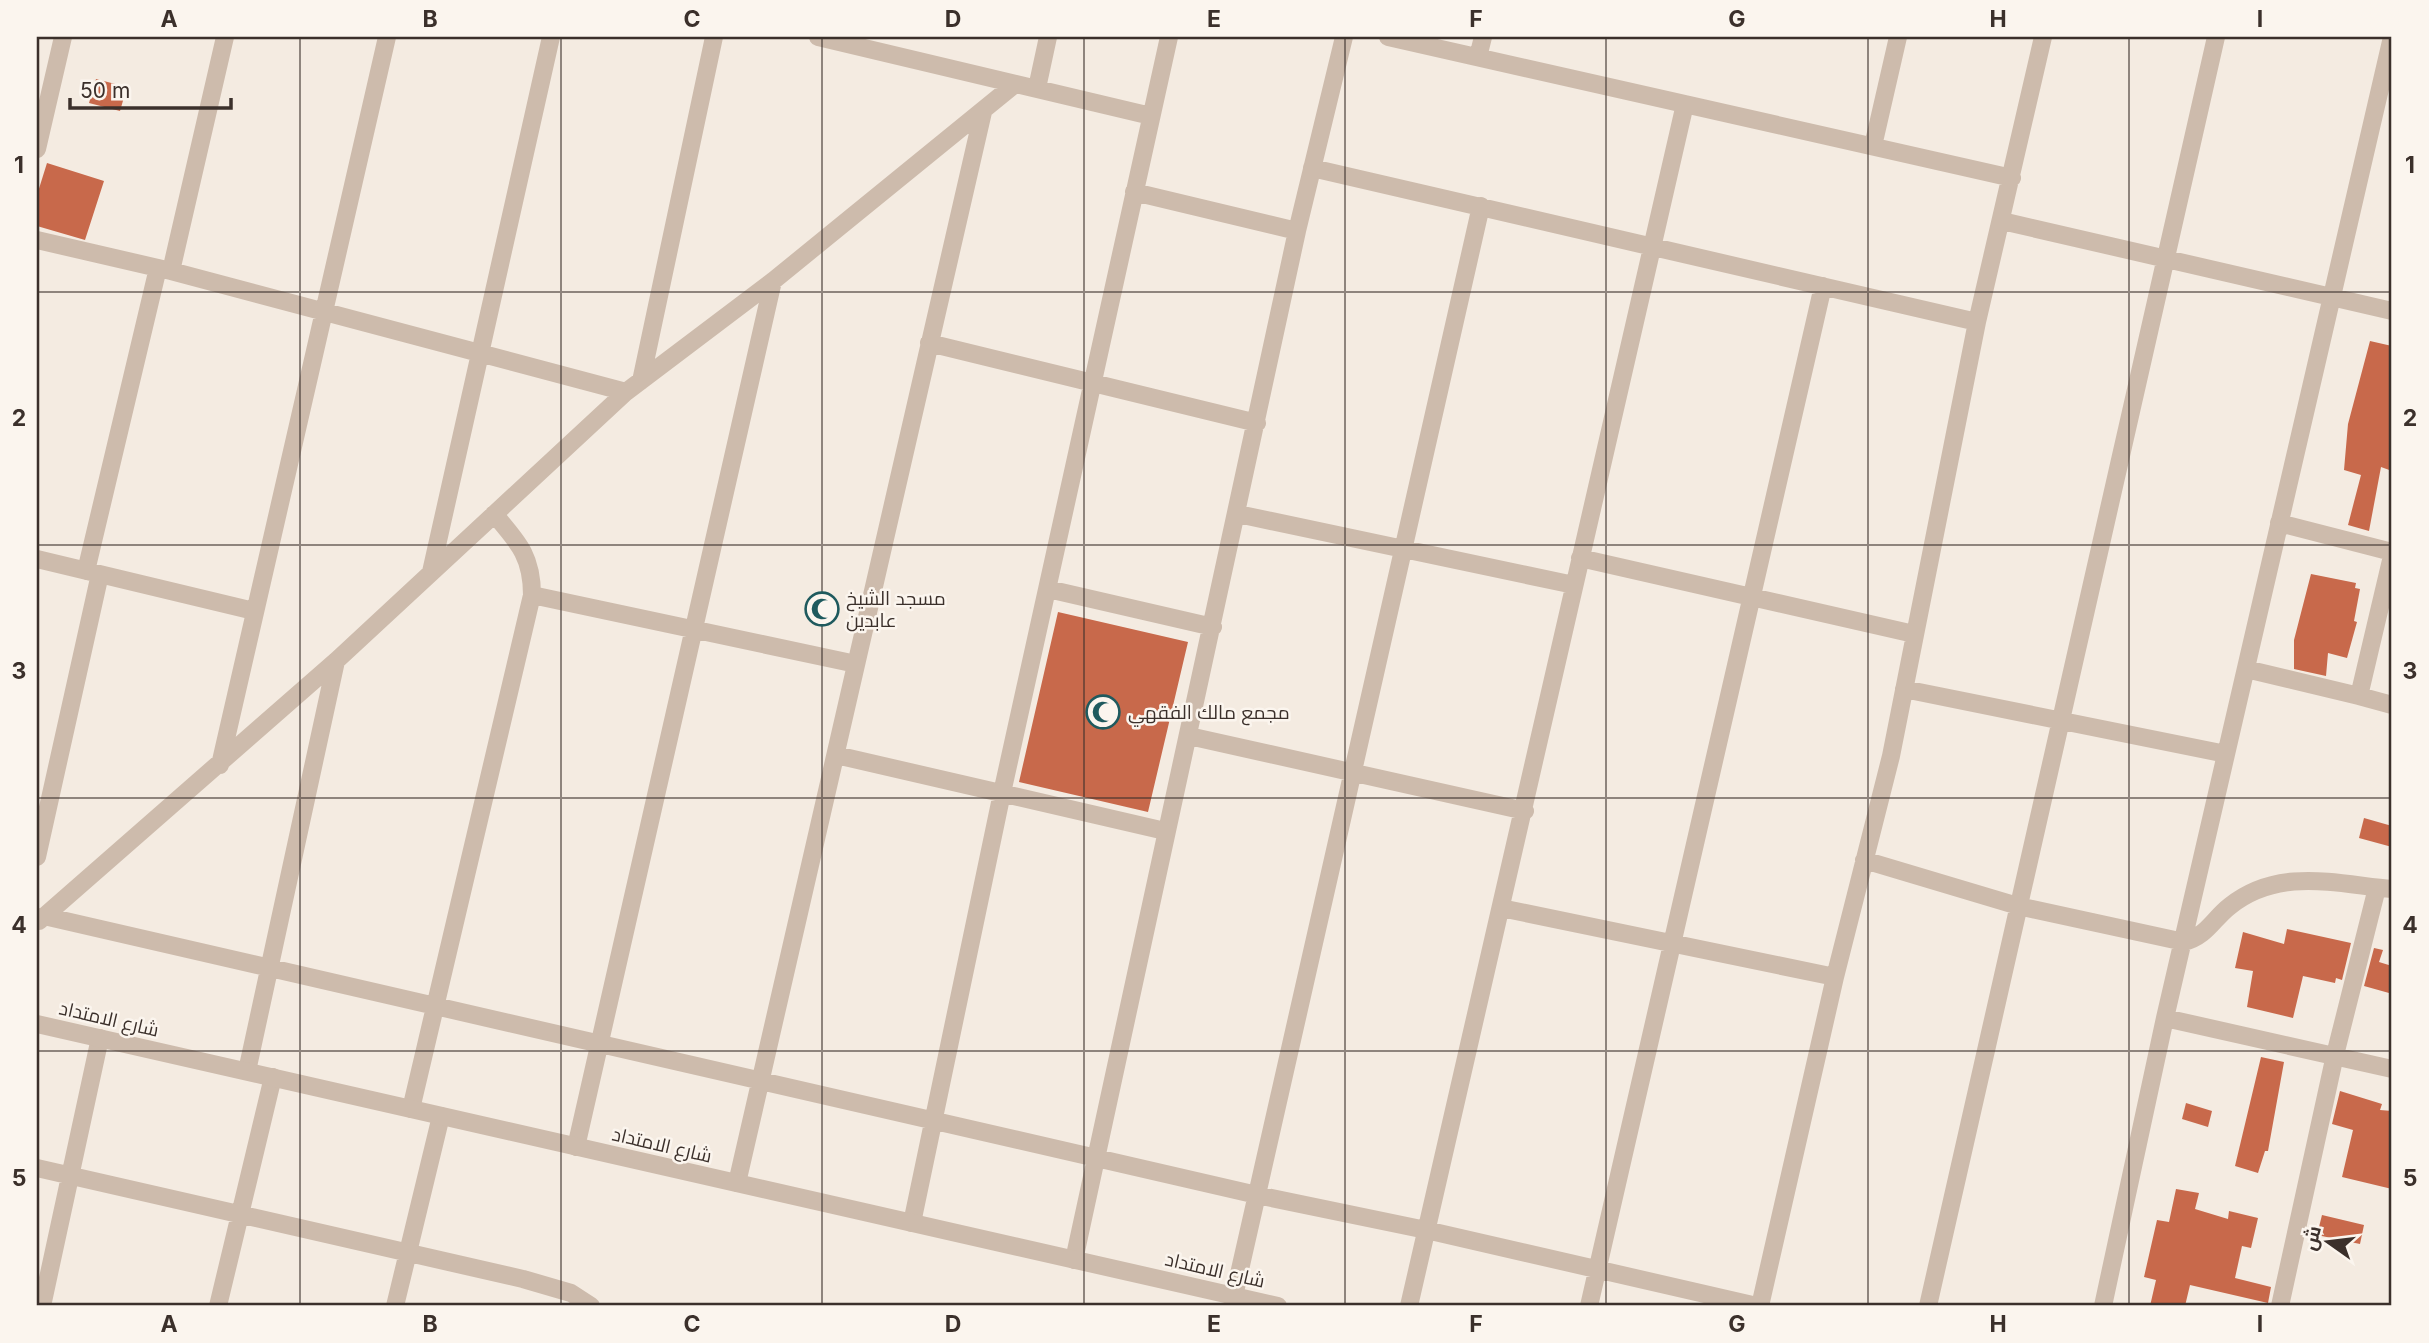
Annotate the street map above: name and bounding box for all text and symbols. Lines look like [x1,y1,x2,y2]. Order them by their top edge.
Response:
text: A [160,5,178,33]
text: B [422,5,438,33]
text: C [683,5,701,33]
text: D [945,5,961,33]
text: E [1207,5,1221,33]
text: F [1469,5,1483,33]
text: G [1728,5,1746,33]
text: H [1989,5,2007,33]
text: I [2257,5,2263,33]
scale bar [70,66,231,110]
text: 50 m [80,78,130,103]
text: 1 [14,151,24,179]
text: 1 [2405,151,2415,179]
text: 2 [12,404,26,432]
text: 2 [2403,404,2417,432]
place label: مسجد الشيخ عابدين [846,587,946,632]
mosque icon: مسجد الشيخ عابدين [803,590,841,628]
text: 3 [12,657,26,685]
text: 3 [2403,657,2417,685]
mosque icon: مجمع مالك الفقهي [1084,693,1122,731]
place label: مجمع مالك الفقهي [1128,701,1290,727]
text: 4 [11,911,27,939]
text: 4 [2402,911,2418,939]
street label: شارع الامتداد [56,996,161,1044]
street label: شارع الامتداد [609,1122,714,1170]
text: 5 [12,1164,26,1192]
text: 5 [2403,1164,2417,1192]
north arrow [2292,1206,2362,1276]
text: ش [2298,1223,2326,1253]
street label: شارع الامتداد [1162,1247,1267,1295]
text: A [160,1310,178,1338]
text: B [422,1310,438,1338]
text: C [683,1310,701,1338]
text: D [945,1310,961,1338]
text: E [1207,1310,1221,1338]
text: F [1469,1310,1483,1338]
text: G [1728,1310,1746,1338]
text: H [1989,1310,2007,1338]
text: I [2257,1310,2263,1338]

